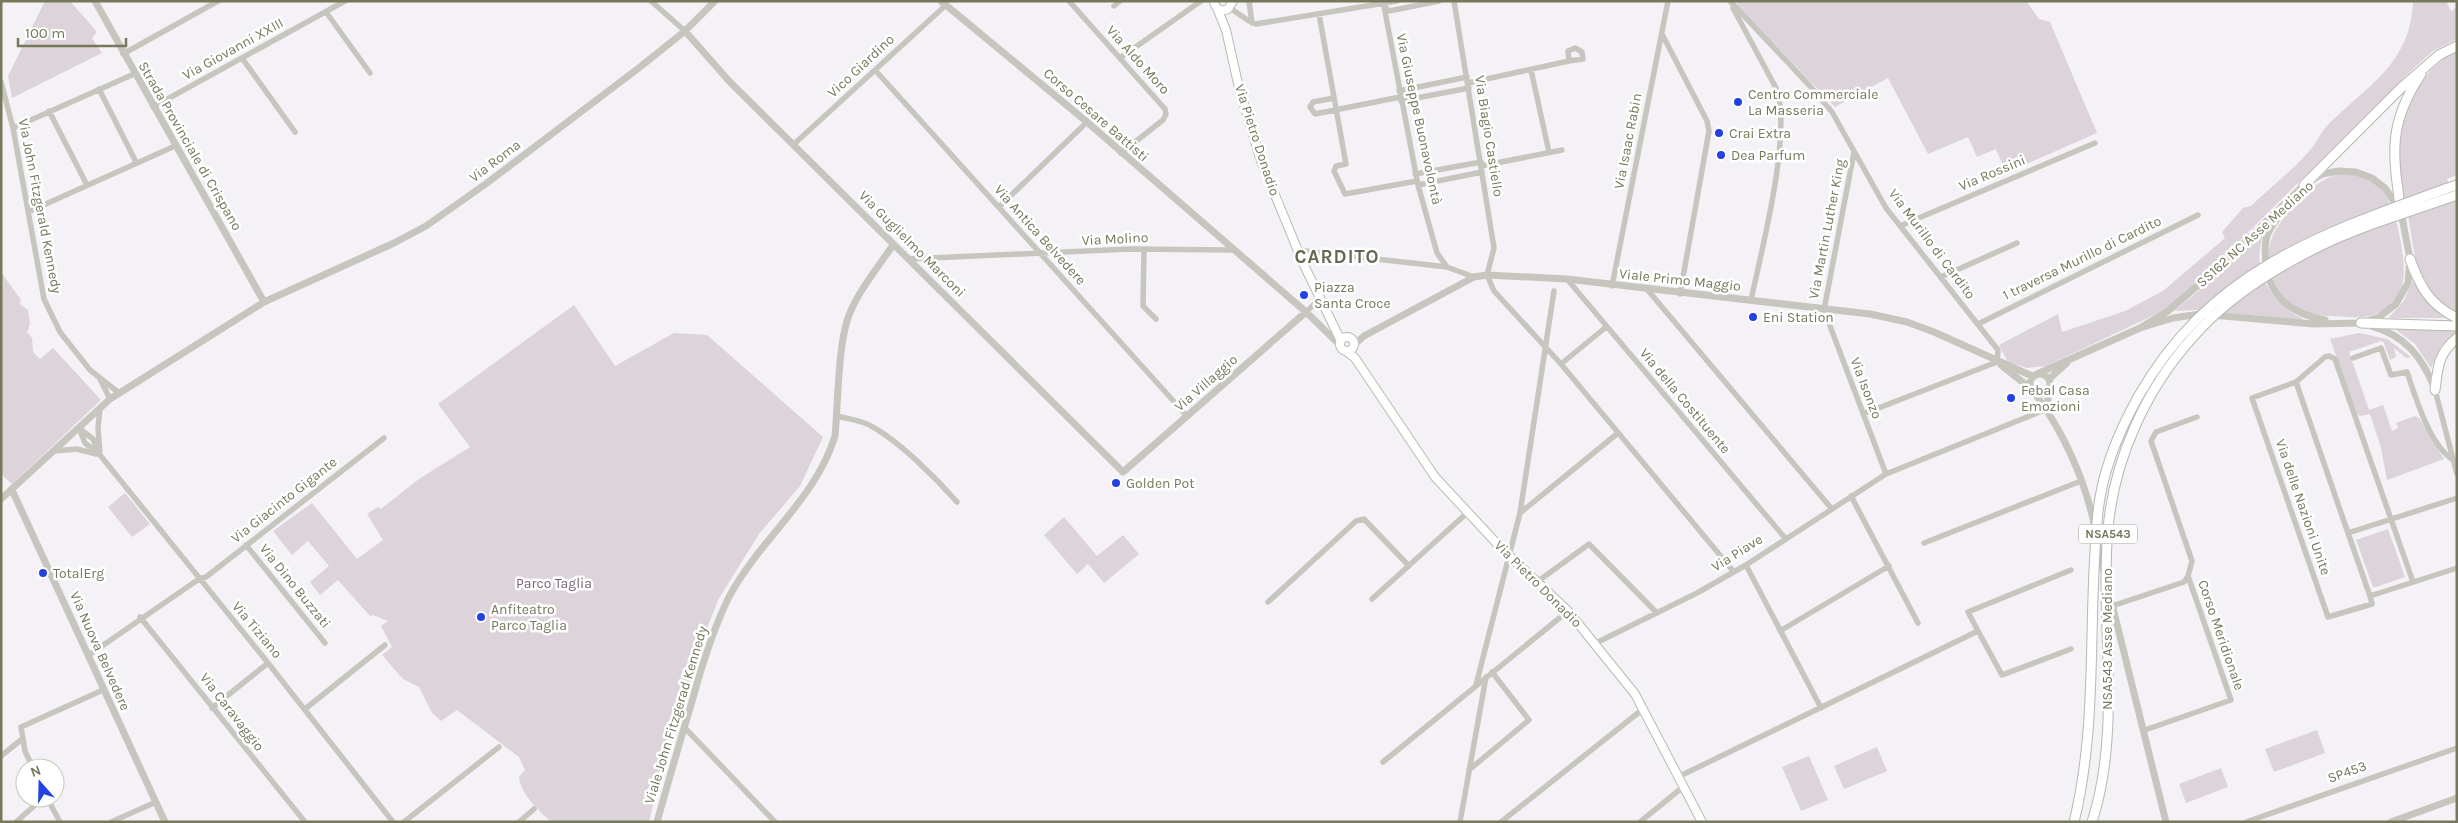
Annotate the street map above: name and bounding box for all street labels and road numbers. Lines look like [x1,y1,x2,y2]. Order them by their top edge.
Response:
street label: Via Giovanni XXIII [180,14,286,84]
street label: Via Aldo Moro [1103,22,1173,98]
street label: Vico Giardino [824,31,898,101]
street label: Via Giuseppe Buonavolontà [1393,32,1445,206]
street label: Strada Provinciale di Crispano [135,58,245,234]
street label: Corso Cesare Battisti [1040,65,1152,165]
street label: Via Biagio Castiello [1471,74,1507,198]
street label: Via Pietro Donadio [1231,82,1283,198]
street label: Via Isaac Rabin [1610,92,1646,190]
street label: Via John Fitzgerald Kennedy [15,117,65,295]
street label: Via Roma [466,136,524,186]
street label: Via Rossini [1956,151,2028,195]
street label: Via Martin Luther King [1805,157,1849,300]
street label: SS162 NC Asse Mediano [2193,177,2317,291]
street label: Via Antica Belvedere [991,181,1089,289]
street label: Via Murillo di Cardito [1885,185,1979,303]
street label: Via Guglielmo Marconi [855,187,969,301]
street label: 1 traversa Murillo di Cardito [2000,212,2164,304]
street label: Via Molino [1081,229,1149,249]
street label: Viale Primo Maggio [1618,265,1742,295]
street label: Via della Costituente [1636,345,1734,457]
street label: Via Villaggio [1171,351,1241,415]
street label: Via Isonzo [1846,355,1886,421]
street label: Via delle Nazioni Unite [2272,437,2334,577]
street label: Via Giacinto Gigante [228,453,340,547]
road number: NSA543 [2079,524,2137,544]
street label: Via Piave [1708,531,1766,575]
street label: Via Pietro Donadio [1491,537,1585,631]
street label: Via Dino Buzzati [256,540,334,632]
street label: NSA543 Asse Mediano [2099,568,2116,710]
street label: Corso Meridionale [2194,578,2248,692]
street label: Via Nuova Belvedere [66,589,134,713]
street label: Via Tiziano [228,598,286,662]
street label: Viale John Fitzgerad Kennedy [641,624,711,806]
street label: Via Caravaggio [196,670,268,754]
street label: SP453 [2325,757,2369,787]

